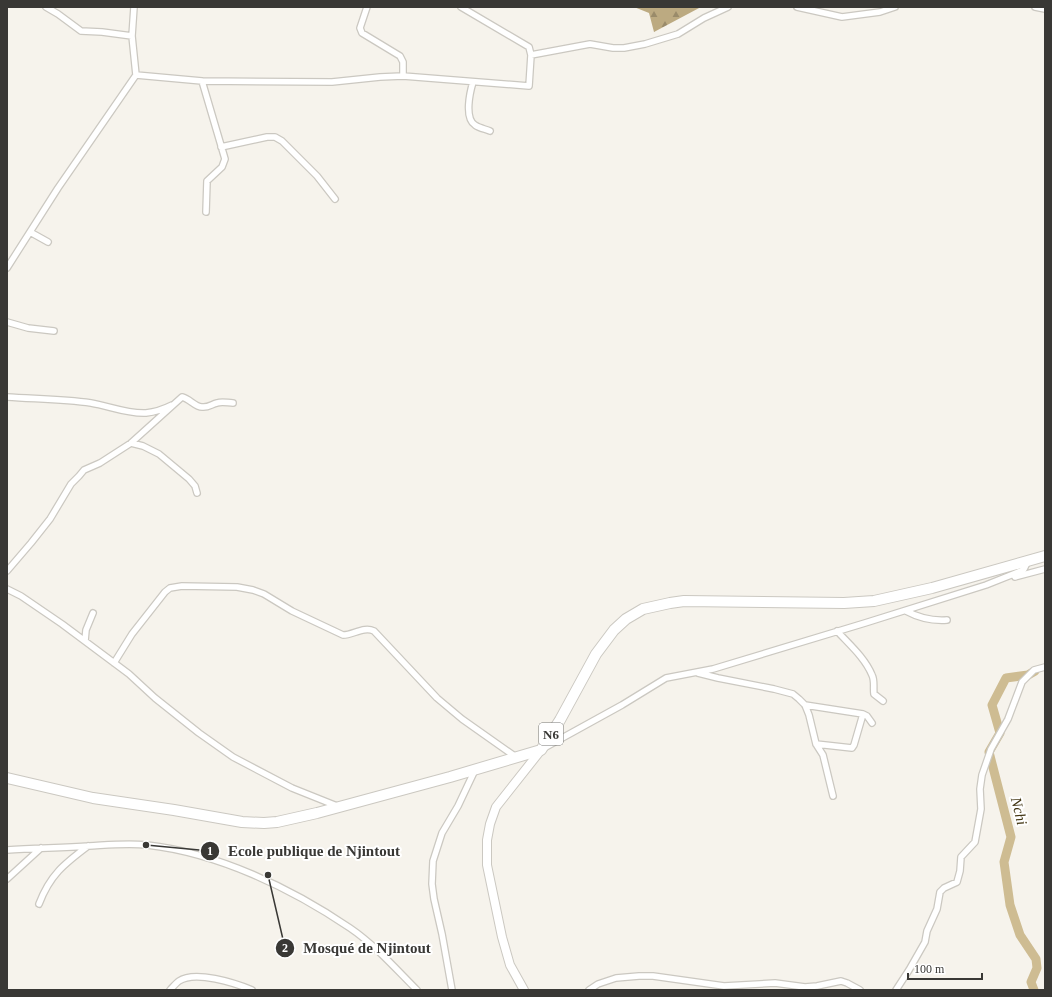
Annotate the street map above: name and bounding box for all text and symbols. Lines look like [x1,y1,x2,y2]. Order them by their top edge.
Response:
road number: N6 [539,723,563,745]
water label: Nchi [1008,794,1030,827]
callout: Ecole publique de Njintout [200,837,408,864]
text: Ecole publique de Njintout [228,843,400,859]
text: 1 [207,844,213,858]
callout: Mosqué de Njintout [275,934,439,961]
text: Mosqué de Njintout [303,940,431,956]
text: 2 [282,941,288,955]
scale bar [908,955,982,981]
text: 100 m [914,962,945,976]

